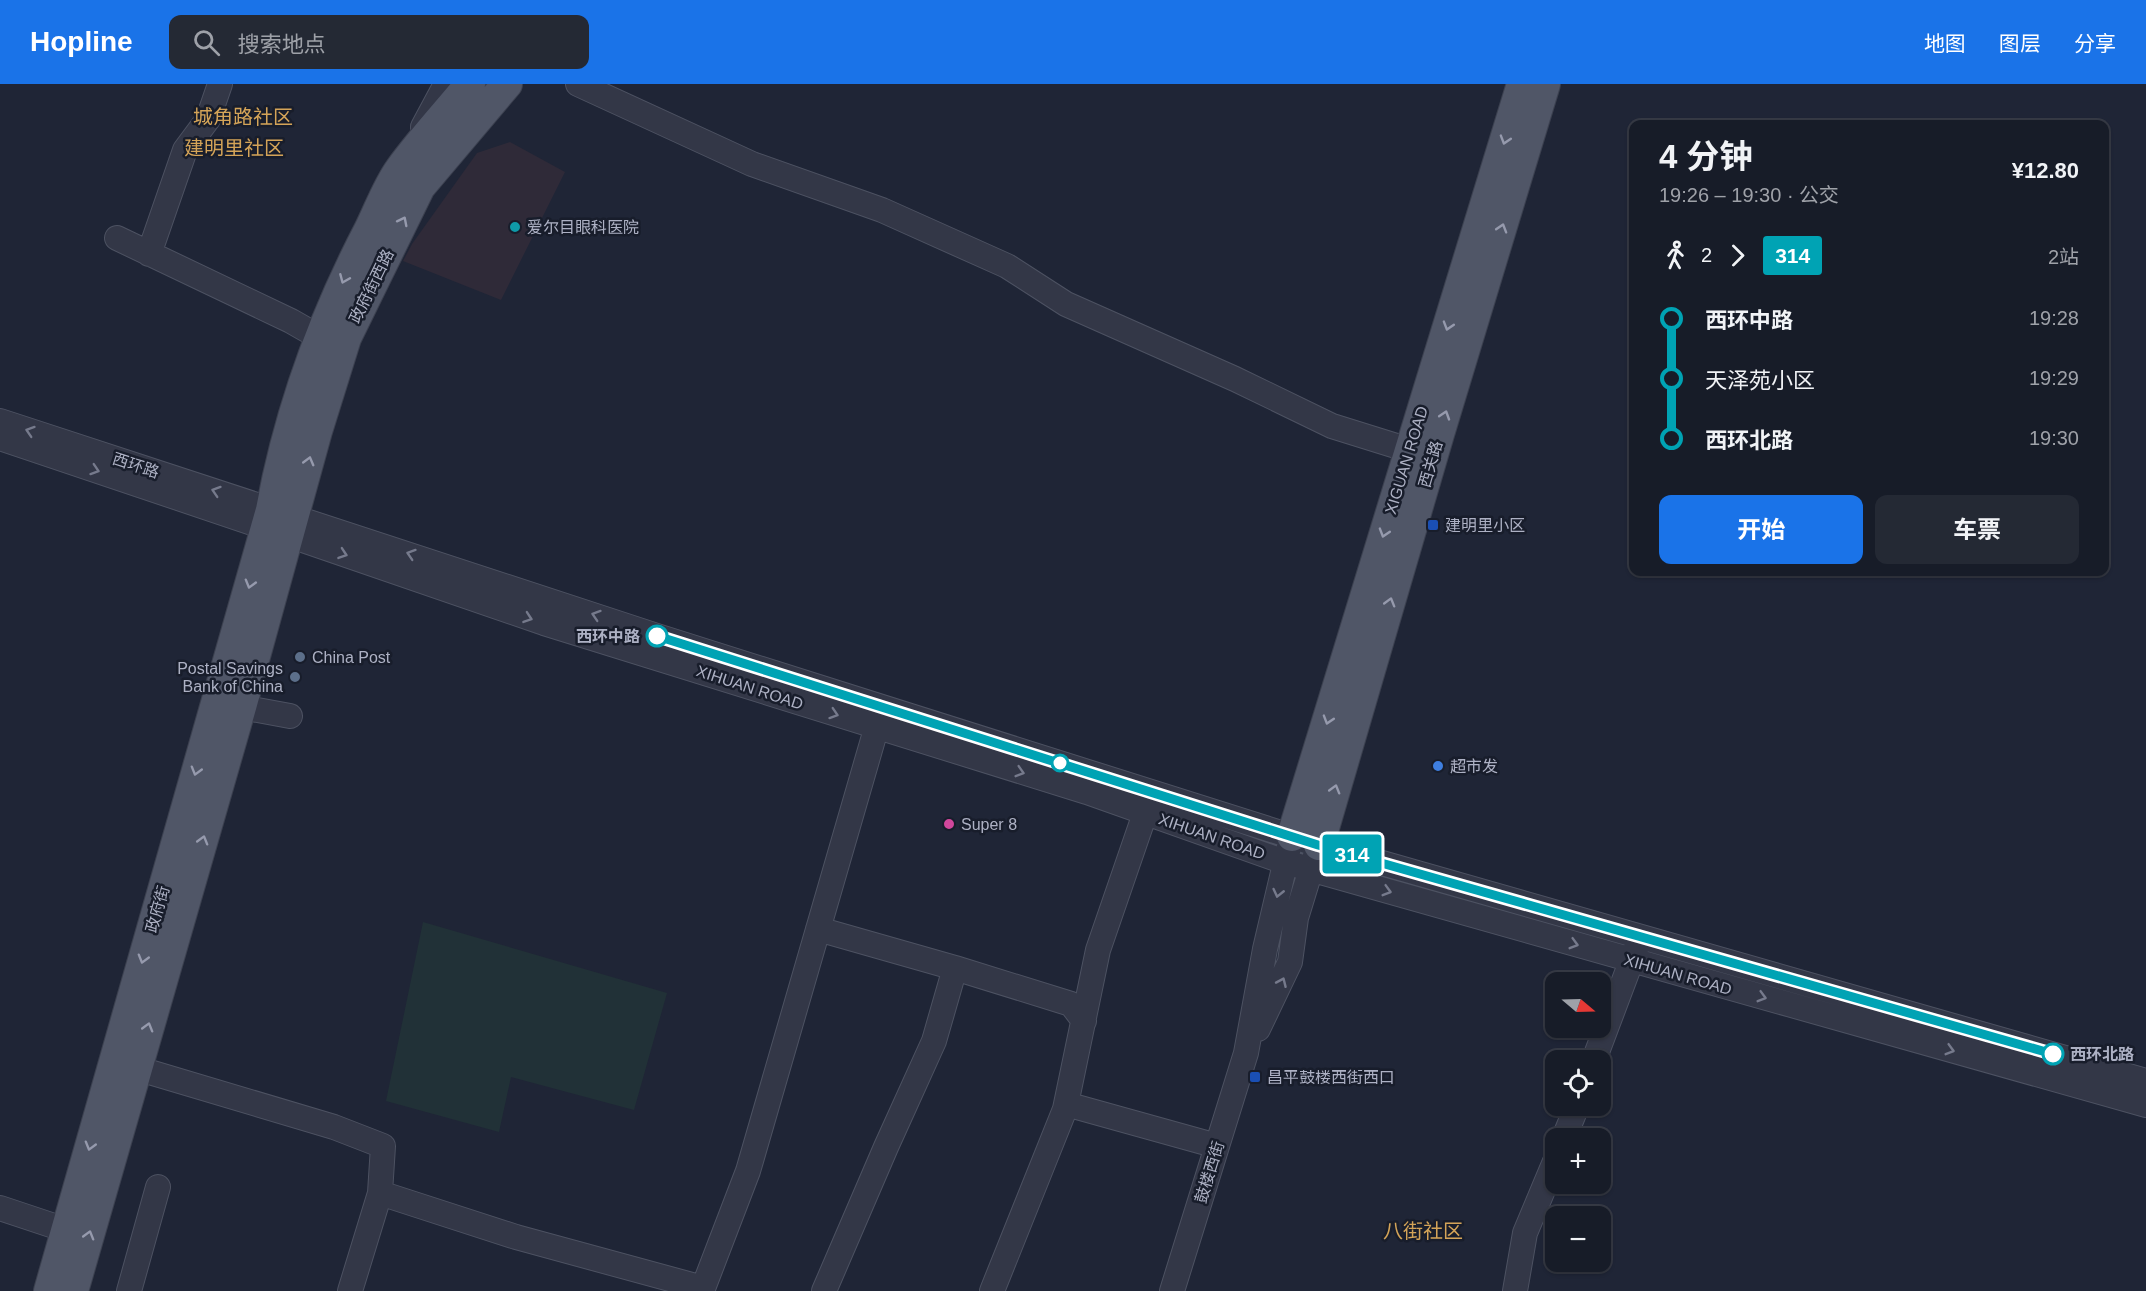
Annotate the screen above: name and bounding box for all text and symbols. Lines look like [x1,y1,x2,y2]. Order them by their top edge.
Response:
search box [169,15,589,69]
text: Hopline [30,26,133,57]
icon: search [190,26,223,59]
text: 搜索地点 [238,32,326,57]
text: 地图 [1924,32,1966,55]
text: 图层 [1999,32,2041,55]
text: 分享 [2074,32,2116,55]
district label: 城角路社区 [193,106,293,128]
one-way arrow [1500,134,1512,145]
district label: 建明里社区 [184,137,284,159]
text: 4 分钟 [1659,138,1753,175]
text: ¥12.80 [2012,158,2079,183]
text: 19:26 – 19:30 · 公交 [1659,184,1839,206]
one-way arrow [395,217,407,228]
place label: 爱尔目眼科医院 [527,219,639,236]
marker: 爱尔目眼科医院 [508,220,522,234]
one-way arrow [1495,223,1507,234]
icon: walk [1659,239,1692,272]
icon: forward [1721,239,1754,272]
text: 2 [1701,244,1712,266]
text: 314 [1775,244,1810,267]
text: 2站 [2048,246,2079,268]
street label: 政府街西路 [346,247,397,326]
one-way arrow [340,273,352,284]
text: 19:28 [2029,307,2079,329]
text: 西环中路 [1705,308,1793,333]
one-way arrow [1442,320,1455,331]
text: 19:29 [2029,367,2079,389]
text: 天泽苑小区 [1705,368,1815,393]
street label: XIGUAN ROAD [1382,404,1431,516]
one-way arrow [1438,410,1450,421]
one-way arrow [25,426,36,438]
text: 19:30 [2029,427,2079,449]
text: 西环北路 [1705,428,1793,453]
street label: 西关路 [1416,439,1445,490]
street label: 西环路 [110,450,161,481]
one-way arrow [301,456,314,466]
one-way arrow [89,463,100,476]
one-way arrow [211,486,222,499]
button: 开始 [1659,495,1863,564]
button: 车票 [1875,495,2079,564]
place label: 建明里小区 [1445,517,1525,534]
marker: 建明里小区 [1426,518,1440,532]
one-way arrow [1379,527,1391,538]
one-way arrow [338,546,348,559]
one-way arrow [406,549,417,562]
one-way arrow [245,578,257,589]
one-way arrow [1383,597,1395,608]
one-way arrow [522,610,533,623]
one-way arrow [591,610,602,623]
marker: 西环中路 [646,625,668,647]
place label: 西环中路 [576,628,640,645]
place label: China Post [312,649,391,666]
marker: China Post [293,650,307,664]
place label: Postal Savings Bank of China [177,660,283,695]
street label: XIHUAN ROAD [694,662,805,713]
marker: Postal Savings Bank of China [288,670,302,684]
one-way arrow [828,706,839,719]
one-way arrow [1323,714,1335,725]
unlabelled marker [1051,754,1069,772]
place label: 超市发 [1450,758,1498,775]
marker: 超市发 [1431,759,1445,773]
one-way arrow [1014,765,1025,777]
one-way arrow [191,766,204,776]
one-way arrow [1328,784,1340,795]
street label: XIHUAN ROAD [1157,810,1267,863]
place label: Super 8 [961,816,1017,833]
marker: Super 8 [942,817,956,831]
line badge: 314 [1318,834,1386,874]
one-way arrow [196,835,208,846]
text: 314 [1334,843,1370,866]
street label: 政府街 [143,884,172,935]
one-way arrow [1381,884,1392,896]
one-way arrow [1272,888,1285,898]
one-way arrow [1568,937,1579,949]
street label: XIHUAN ROAD [1622,951,1734,998]
one-way arrow [138,953,150,964]
north arrow [1545,972,1611,1038]
map controls [1545,972,1611,1272]
one-way arrow [1275,977,1287,988]
one-way arrow [1756,990,1767,1002]
one-way arrow [141,1022,153,1033]
one-way arrow [1944,1043,1955,1055]
marker: 西环北路 [2042,1043,2064,1065]
place label: 西环北路 [2070,1046,2134,1063]
button: locate [1545,1050,1611,1116]
place label: 昌平鼓楼西街西口 [1267,1069,1395,1086]
marker: 昌平鼓楼西街西口 [1248,1070,1262,1084]
button: + [1545,1128,1611,1194]
street label: 鼓楼西街 [1192,1139,1227,1205]
one-way arrow [84,1141,97,1151]
button: − [1545,1206,1611,1272]
district label: 八街社区 [1383,1220,1463,1242]
one-way arrow [82,1230,94,1241]

